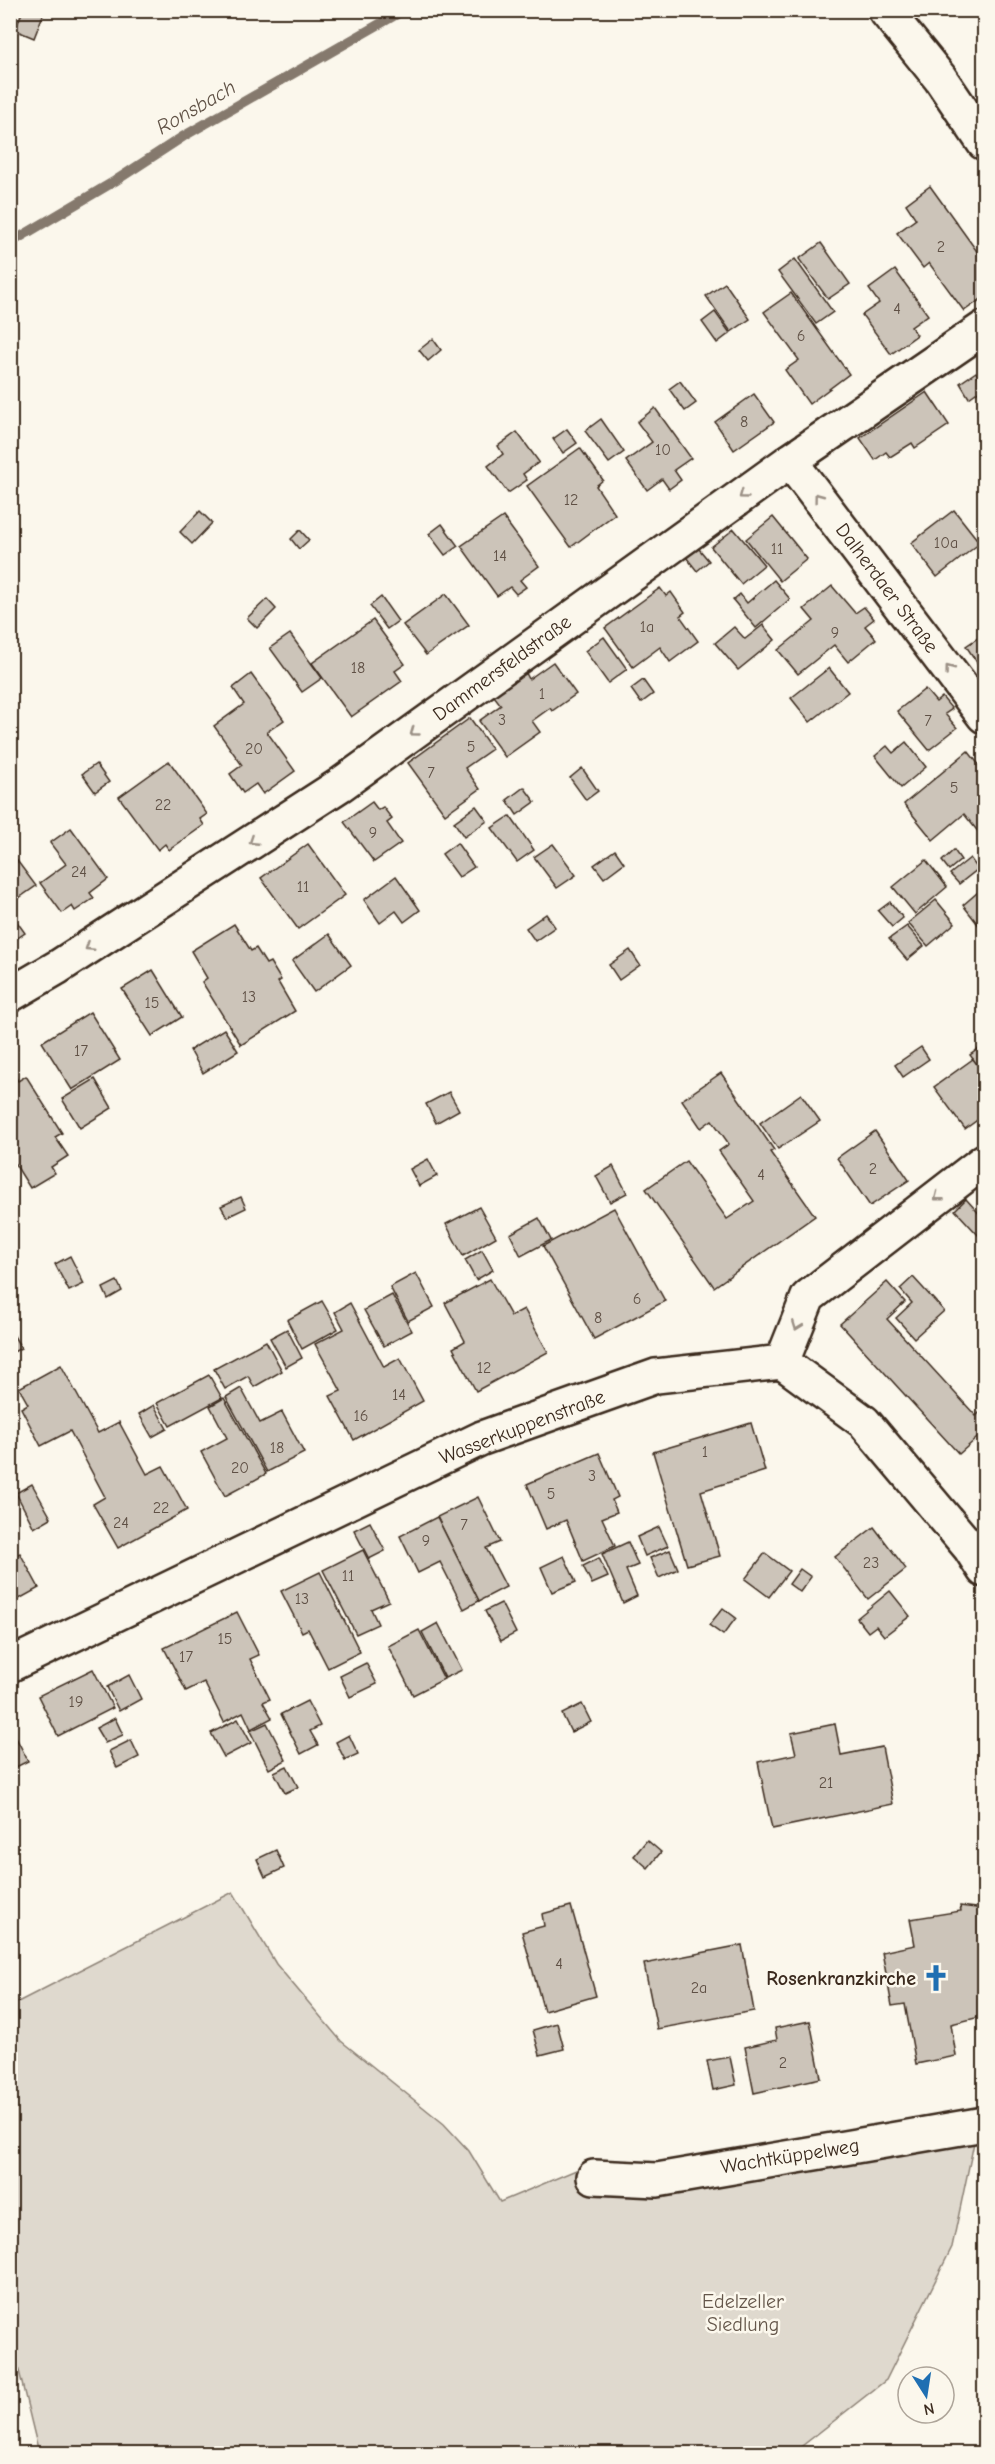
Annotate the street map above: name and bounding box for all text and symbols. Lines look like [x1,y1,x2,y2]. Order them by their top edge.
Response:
water label: Ronsbach [152,75,240,139]
house number: 2 [937,238,945,256]
house number: 4 [893,300,901,318]
house number: 6 [797,327,805,345]
house number: 8 [740,413,748,431]
house number: 10 [655,441,671,459]
one-way arrow [738,488,749,499]
house number: 12 [564,491,578,509]
one-way arrow [814,493,825,504]
street label: Dalherdaer Straße [831,519,943,657]
house number: 10a [934,534,958,552]
house number: 11 [771,540,783,558]
house number: 14 [493,547,507,565]
street label: Dammersfeldstraße [428,610,576,726]
house number: 1a [640,618,654,636]
house number: 9 [831,624,839,642]
house number: 18 [351,659,365,677]
one-way arrow [945,665,956,676]
house number: 1 [539,685,545,703]
house number: 3 [498,711,506,729]
house number: 7 [924,712,932,730]
one-way arrow [409,725,420,736]
house number: 5 [467,738,475,756]
house number: 20 [245,740,263,758]
house number: 7 [427,764,435,782]
house number: 5 [950,779,958,797]
house number: 22 [155,796,171,814]
house number: 9 [369,824,377,842]
one-way arrow [248,834,259,845]
house number: 24 [71,863,87,881]
house number: 11 [297,878,309,896]
one-way arrow [85,940,95,952]
house number: 13 [242,988,256,1006]
house number: 15 [144,994,160,1012]
house number: 17 [74,1042,88,1060]
house number: 2 [869,1160,877,1178]
house number: 4 [757,1166,765,1184]
one-way arrow [934,1190,945,1201]
house number: 6 [633,1290,641,1308]
house number: 8 [594,1309,602,1327]
one-way arrow [792,1320,804,1331]
house number: 12 [477,1359,491,1377]
street label: Wasserkuppenstraße [436,1385,608,1469]
house number: 14 [392,1386,406,1404]
house number: 16 [353,1407,369,1425]
house number: 18 [270,1439,284,1457]
house number: 1 [702,1443,708,1461]
house number: 20 [231,1459,249,1477]
house number: 3 [588,1467,596,1485]
house number: 5 [547,1485,555,1503]
house number: 22 [153,1499,169,1517]
house number: 24 [113,1514,129,1532]
house number: 7 [460,1516,468,1534]
house number: 9 [422,1532,430,1550]
house number: 23 [863,1554,879,1572]
house number: 11 [342,1567,354,1585]
house number: 13 [295,1590,309,1608]
house number: 15 [217,1630,233,1648]
house number: 17 [179,1648,193,1666]
house number: 19 [69,1693,83,1711]
house number: 21 [819,1774,833,1792]
house number: 4 [555,1955,563,1973]
church icon: Rosenkranzkirche [921,1963,951,1993]
place label: Rosenkranzkirche [766,1967,916,1990]
house number: 2a [691,1979,707,1997]
house number: 2 [779,2054,787,2072]
street label: Wachtküppelweg [719,2134,861,2178]
park label: Edelzeller Siedlung [702,2290,784,2336]
north arrow [896,2365,956,2425]
text: N [922,2399,936,2419]

